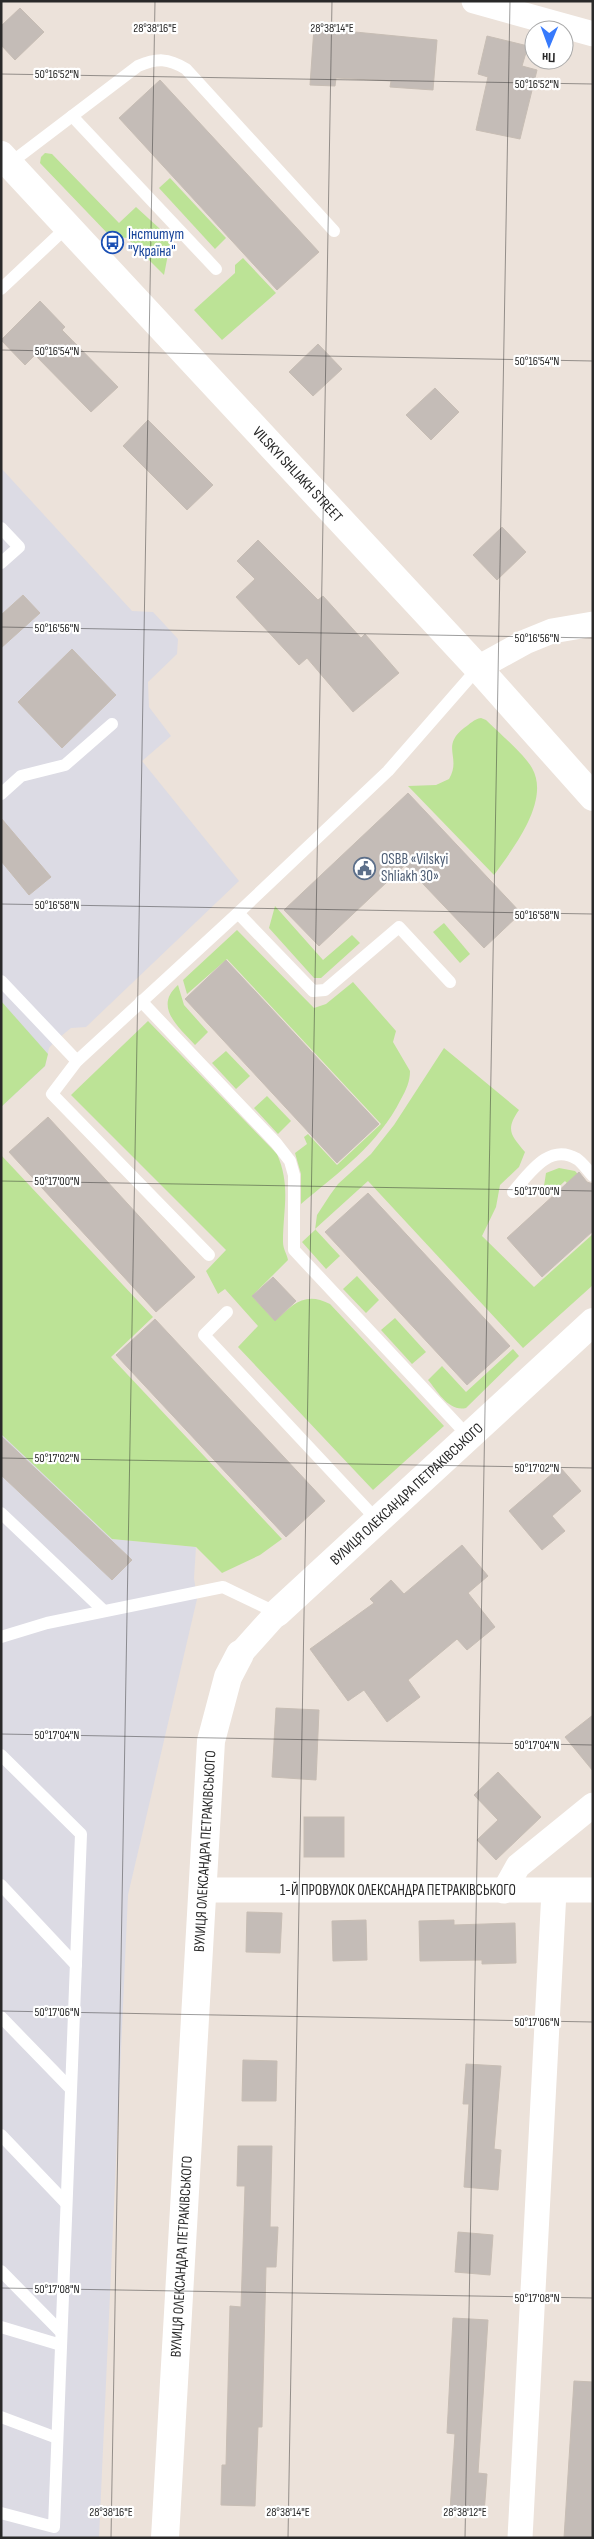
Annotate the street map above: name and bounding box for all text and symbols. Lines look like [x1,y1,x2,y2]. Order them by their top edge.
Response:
north arrow [524,20,574,70]
text: 28°38'16"E [133,21,177,36]
text: 28°38'14"E [310,21,354,36]
text: Пн [542,49,556,66]
text: 50°16'52"N [35,67,79,82]
text: 50°16'52"N [515,77,559,92]
place label: Інститут "Україна" [128,225,184,261]
bus stop icon: Інститут "Україна" [100,231,124,255]
text: 50°16'54"N [35,344,79,359]
text: 50°16'54"N [515,354,559,369]
street label: VILSKYI SHLIAKH STREET [248,423,347,526]
text: 50°16'56"N [35,621,79,636]
text: 50°16'56"N [515,631,559,646]
place label: OSBB «Vilskyi Shliakh 30» [381,850,449,886]
public building icon: OSBB «Vilskyi Shliakh 30» [353,856,377,880]
text: 50°16'58"N [35,898,79,913]
text: 50°16'58"N [515,908,559,923]
text: 50°17'00"N [34,1174,80,1189]
text: 50°17'00"N [514,1184,560,1199]
street label: ВУЛИЦЯ ОЛЕКСАНДРА ПЕТРАКІВСЬКОГО [326,1419,487,1569]
text: 50°17'02"N [35,1451,79,1466]
text: 50°17'02"N [515,1461,559,1476]
text: 50°17'04"N [35,1728,79,1743]
text: 50°17'04"N [515,1738,559,1753]
street label: ВУЛИЦЯ ОЛЕКСАНДРА ПЕТРАКІВСЬКОГО [190,1750,220,1952]
street label: 1-Й ПРОВУЛОК ОЛЕКСАНДРА ПЕТРАКІВСЬКОГО [280,1881,516,1900]
text: 50°17'06"N [34,2005,80,2020]
text: 50°17'06"N [514,2015,560,2030]
street label: ВУЛИЦЯ ОЛЕКСАНДРА ПЕТРАКІВСЬКОГО [166,2155,197,2358]
text: 50°17'08"N [34,2282,80,2297]
text: 50°17'08"N [514,2291,560,2306]
text: 28°38'16"E [89,2505,133,2520]
text: 28°38'14"E [266,2505,310,2520]
text: 28°38'12"E [443,2505,487,2520]

